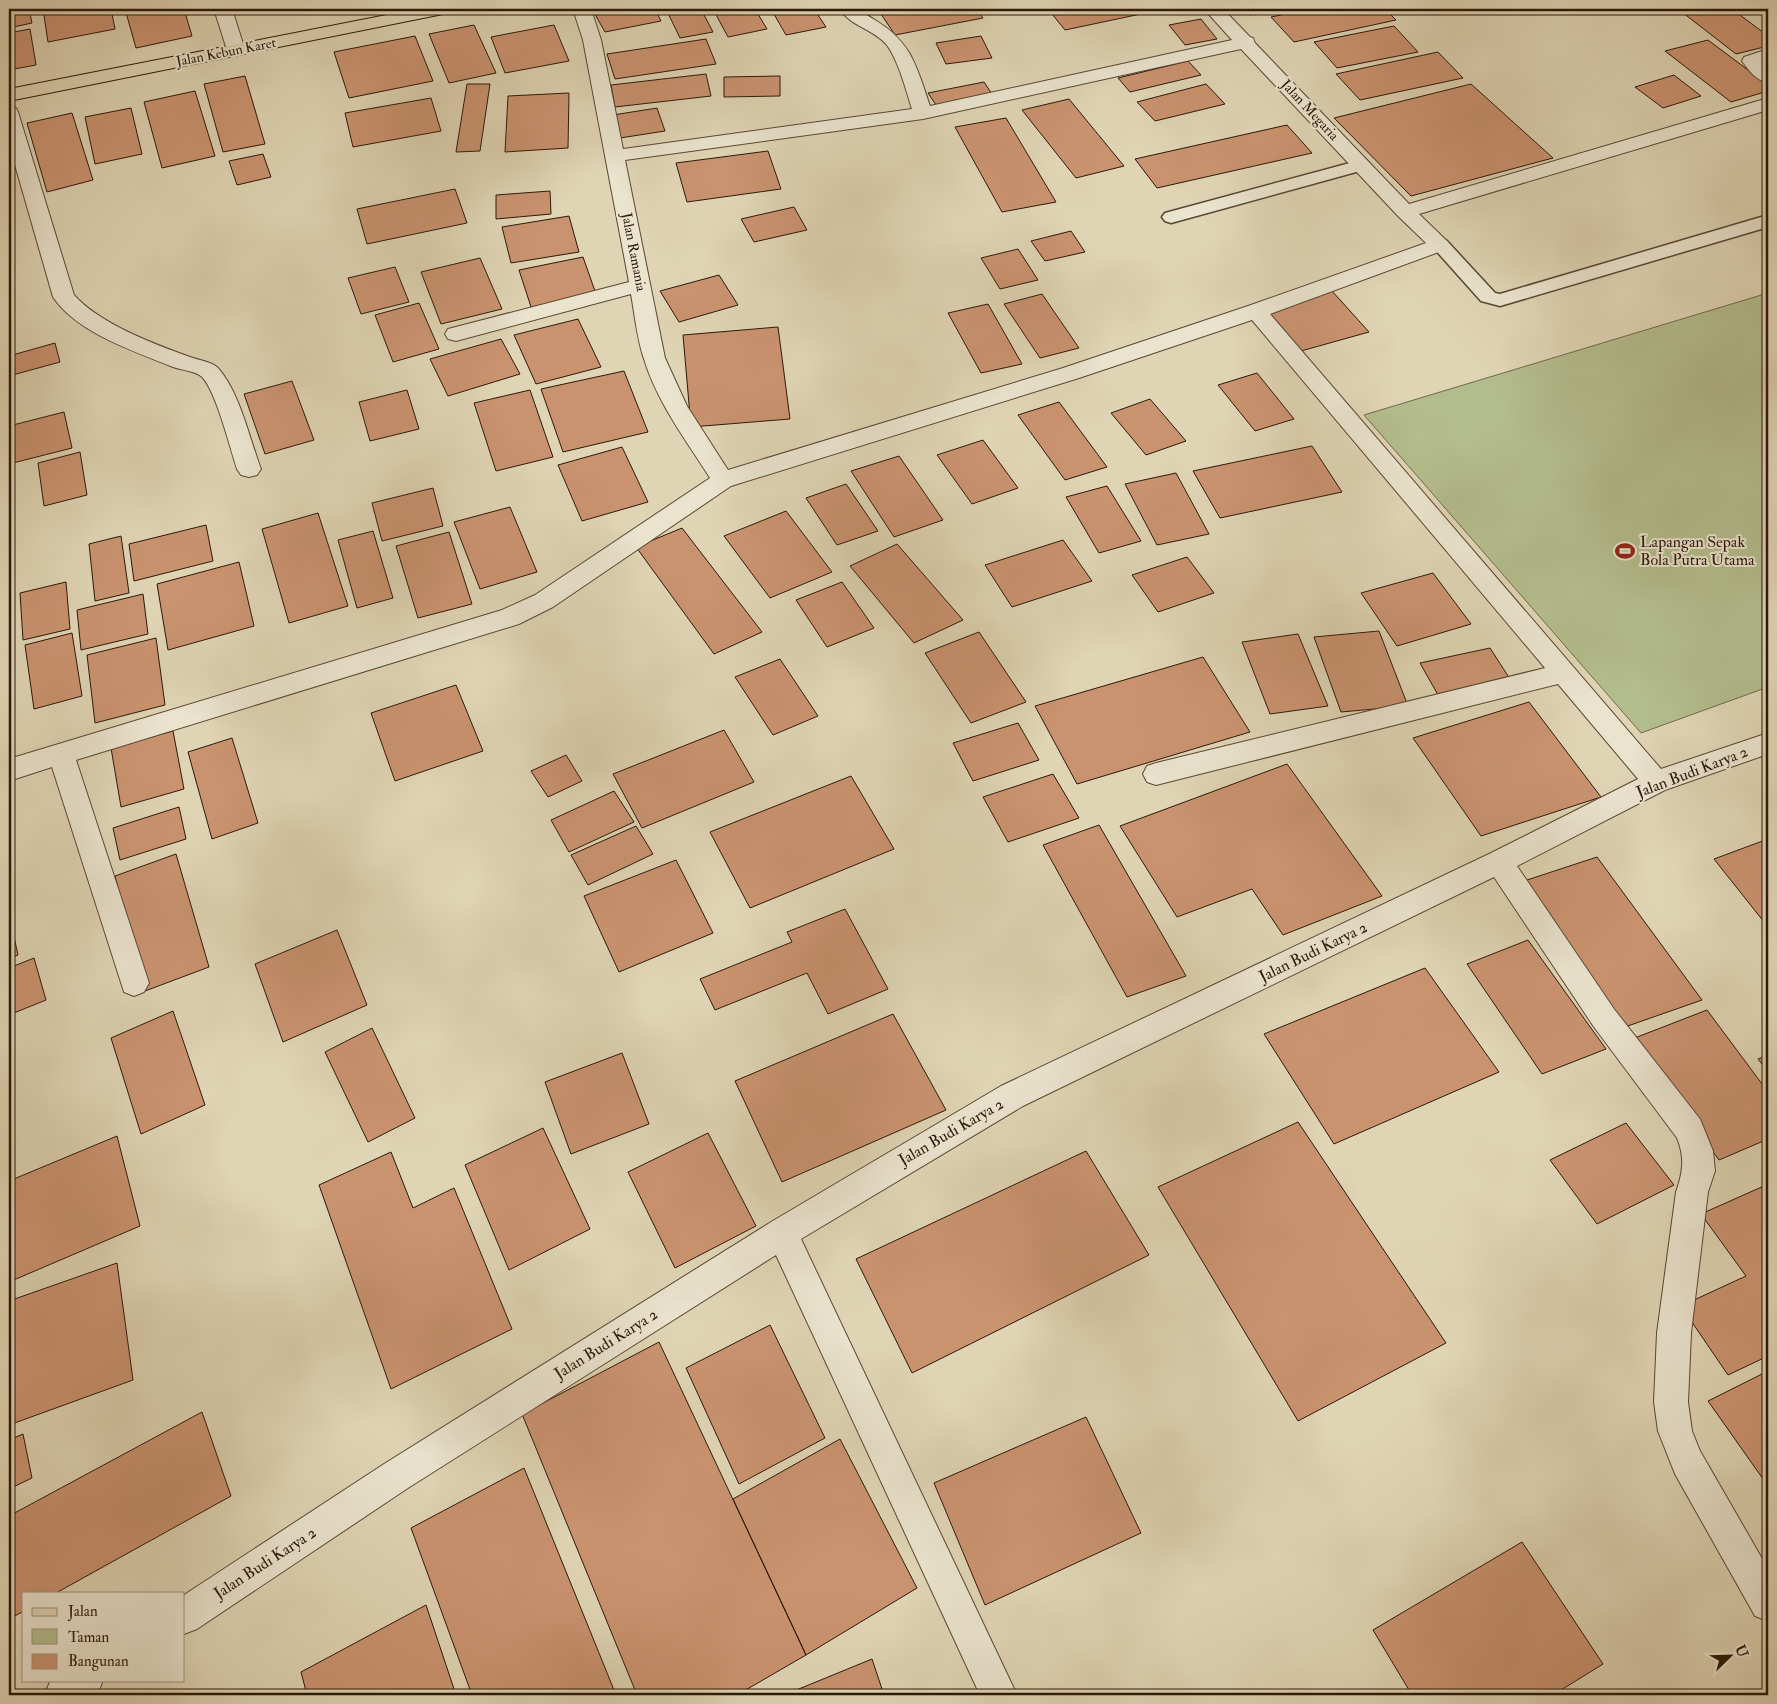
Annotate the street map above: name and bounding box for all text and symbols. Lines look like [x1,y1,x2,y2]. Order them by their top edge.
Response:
street label: Jalan Kebun Karet [174,34,278,70]
street label: Jalan Megaria [1277,75,1343,144]
street label: Jalan Ramania [618,210,650,293]
place label: Lapangan Sepak Bola Putra Utama [1640,532,1755,570]
sports icon: Lapangan Sepak Bola Putra Utama [1614,540,1636,562]
street label: Jalan Budi Karya 2 [1632,742,1751,804]
street label: Jalan Budi Karya 2 [1255,917,1371,988]
street label: Jalan Budi Karya 2 [894,1094,1008,1172]
street label: Jalan Budi Karya 2 [550,1304,662,1385]
street label: Jalan Budi Karya 2 [209,1522,320,1605]
legend [22,1592,185,1682]
text: Jalan [67,1602,98,1622]
text: Taman [68,1628,109,1647]
north arrow [1704,1632,1754,1682]
text: U [1731,1642,1752,1660]
text: Bangunan [68,1652,129,1671]

